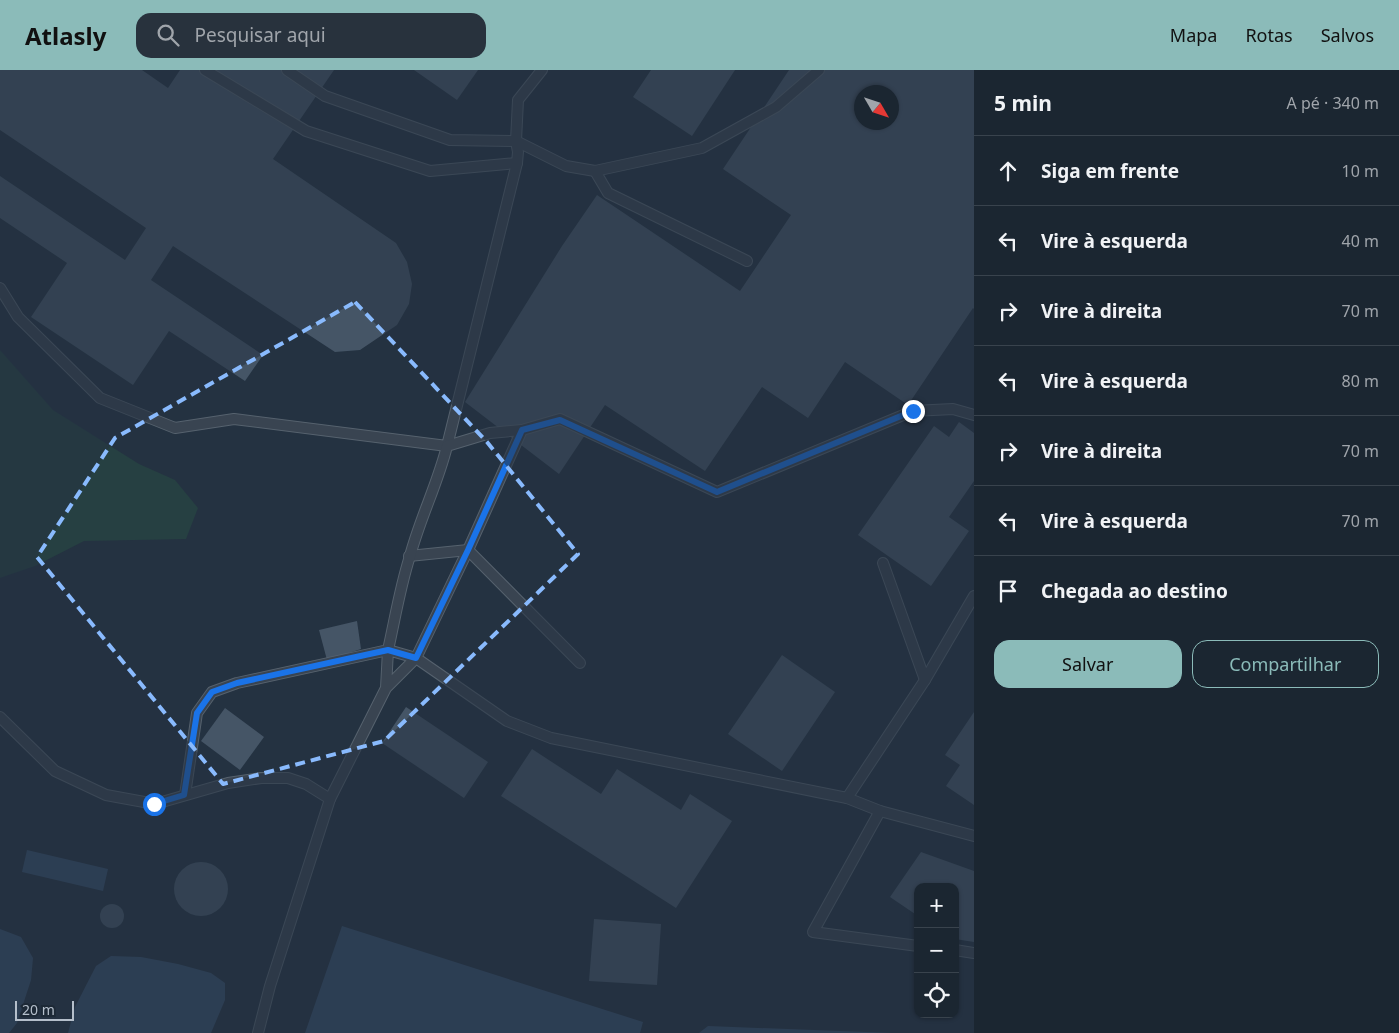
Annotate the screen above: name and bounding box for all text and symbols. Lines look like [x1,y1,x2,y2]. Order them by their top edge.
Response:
search box [136,13,486,58]
text: Atlasly [25,19,106,52]
icon: search [154,21,182,49]
text: Pesquisar aqui [194,22,326,48]
text: Mapa [1170,23,1217,47]
text: Rotas [1245,23,1293,47]
text: Salvos [1321,23,1374,47]
north arrow [854,85,899,130]
text: 5 min [994,89,1052,117]
text: A pé · 340 m [1287,92,1379,114]
icon: ahead [994,157,1022,185]
text: Siga em frente [1041,158,1179,184]
text: 10 m [1342,160,1379,182]
icon: left [994,227,1022,255]
text: Vire à esquerda [1041,228,1188,254]
text: 40 m [1342,230,1379,252]
icon: right [994,297,1022,325]
text: Vire à direita [1041,298,1162,324]
text: 70 m [1342,300,1379,322]
icon: left [994,367,1022,395]
text: Vire à esquerda [1041,368,1188,394]
text: 80 m [1342,370,1379,392]
route end [902,400,925,423]
icon: right [994,437,1022,465]
text: Vire à direita [1041,438,1162,464]
text: 70 m [1342,440,1379,462]
icon: left [994,507,1022,535]
text: Vire à esquerda [1041,508,1188,534]
text: 70 m [1342,510,1379,532]
icon: arrive [994,577,1022,605]
text: Chegada ao destino [1041,578,1228,604]
button: Salvar [994,640,1182,688]
button: Compartilhar [1192,640,1379,688]
route start [143,793,166,816]
map controls [914,883,959,1018]
button: + [914,883,959,928]
button: − [914,928,959,973]
button: locate [914,973,959,1018]
scale bar [15,998,74,1021]
text: 20 m [22,1000,55,1019]

